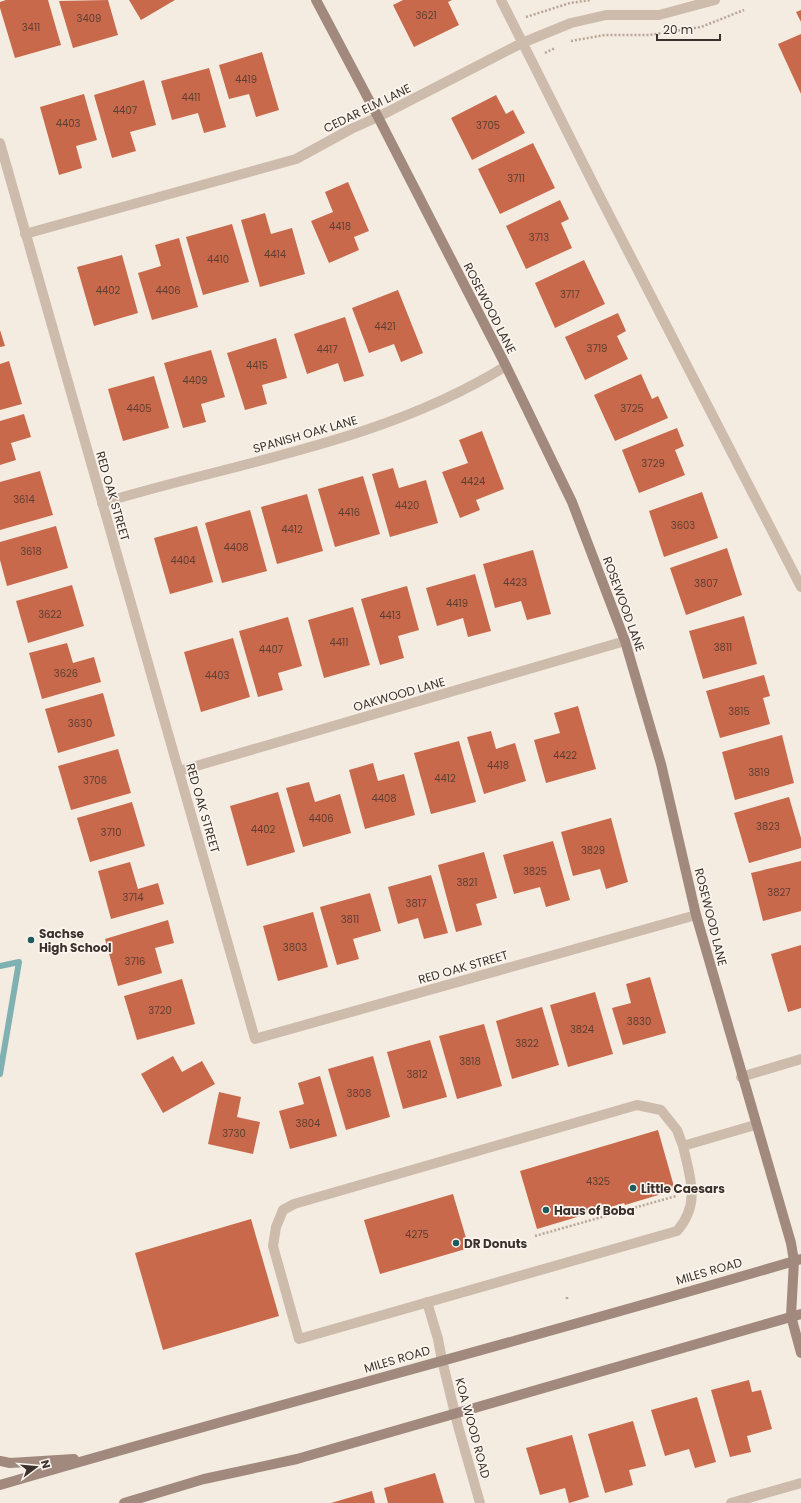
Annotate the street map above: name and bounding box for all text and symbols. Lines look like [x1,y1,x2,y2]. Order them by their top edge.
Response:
house number: 3621 [415,8,437,23]
house number: 3409 [77,11,101,26]
scale bar [657,16,720,42]
house number: 3411 [22,20,40,35]
text: 20 m [663,21,693,38]
house number: 4419 [235,72,257,87]
street label: CEDAR ELM LANE [320,79,414,137]
house number: 4411 [182,90,200,105]
house number: 4407 [113,103,138,118]
house number: 4403 [56,116,80,131]
house number: 3705 [476,118,500,133]
house number: 3711 [507,171,525,186]
house number: 4418 [329,219,351,234]
house number: 3713 [529,230,549,245]
house number: 4414 [264,247,286,262]
house number: 4410 [207,252,229,267]
street label: ROSEWOOD LANE [460,260,520,356]
house number: 4402 [96,283,121,298]
house number: 4406 [155,283,181,298]
house number: 3717 [560,287,581,302]
house number: 4421 [374,319,396,334]
house number: 3719 [587,341,607,356]
house number: 4417 [316,342,338,357]
house number: 4415 [246,358,268,373]
house number: 4409 [182,373,208,388]
house number: 4405 [126,401,152,416]
house number: 3725 [620,401,644,416]
street label: SPANISH OAK LANE [251,411,359,457]
street label: RED OAK STREET [92,449,134,543]
house number: 3729 [641,456,665,471]
house number: 4424 [461,474,485,489]
house number: 3614 [13,492,35,507]
house number: 4420 [395,498,419,513]
house number: 4416 [338,505,360,520]
house number: 3603 [671,518,695,533]
house number: 4412 [281,522,303,537]
house number: 4408 [223,540,249,555]
house number: 3618 [20,544,42,559]
house number: 4404 [170,553,196,568]
street label: ROSEWOOD LANE [599,554,649,654]
house number: 4423 [503,575,527,590]
house number: 3807 [694,576,719,591]
house number: 4419 [446,596,468,611]
house number: 3622 [38,607,62,622]
house number: 4413 [379,608,401,623]
house number: 4411 [330,635,348,650]
house number: 3811 [714,640,732,655]
house number: 4407 [259,642,284,657]
house number: 3626 [54,666,78,681]
house number: 4403 [205,668,229,683]
street label: OAKWOOD LANE [351,673,447,715]
house number: 3815 [728,704,750,719]
house number: 3630 [68,716,92,731]
house number: 4422 [553,748,577,763]
house number: 4418 [487,758,509,773]
street label: RED OAK STREET [182,761,224,855]
house number: 3819 [748,765,770,780]
house number: 4412 [434,771,456,786]
house number: 3706 [83,773,107,788]
house number: 4408 [371,791,397,806]
house number: 4406 [308,811,334,826]
house number: 3823 [756,819,780,834]
house number: 4402 [251,822,276,837]
house number: 3710 [101,825,121,840]
house number: 3829 [581,843,605,858]
house number: 3825 [523,864,547,879]
street label: ROSEWOOD LANE [691,866,731,968]
house number: 3821 [456,875,478,890]
house number: 3827 [767,885,791,900]
house number: 3714 [123,890,143,905]
house number: 3817 [406,896,427,911]
house number: 3811 [341,912,359,927]
place label: Sachse High School [39,925,112,956]
marker: Sachse High School [26,935,36,945]
house number: 3803 [283,940,307,955]
street label: RED OAK STREET [416,946,510,988]
house number: 3716 [125,954,145,969]
house number: 3720 [148,1003,172,1018]
house number: 3830 [627,1014,651,1029]
house number: 3824 [570,1022,594,1037]
house number: 3822 [515,1036,539,1051]
house number: 3818 [459,1054,481,1069]
house number: 3812 [406,1067,428,1082]
house number: 3808 [347,1086,371,1101]
house number: 3804 [296,1116,320,1131]
house number: 3730 [222,1126,246,1141]
house number: 4325 [586,1174,610,1189]
place label: Little Caesars [641,1180,725,1197]
marker: Little Caesars [628,1183,638,1193]
place label: Haus of Boba [554,1202,635,1219]
marker: Haus of Boba [541,1205,551,1215]
house number: 4275 [405,1227,429,1242]
place label: DR Donuts [464,1235,528,1252]
marker: DR Donuts [451,1238,461,1248]
street label: MILES ROAD [674,1253,744,1289]
street label: MILES ROAD [362,1341,432,1377]
street label: KOA WOOD ROAD [451,1376,495,1480]
north arrow [16,1447,56,1487]
text: N [37,1458,54,1470]

